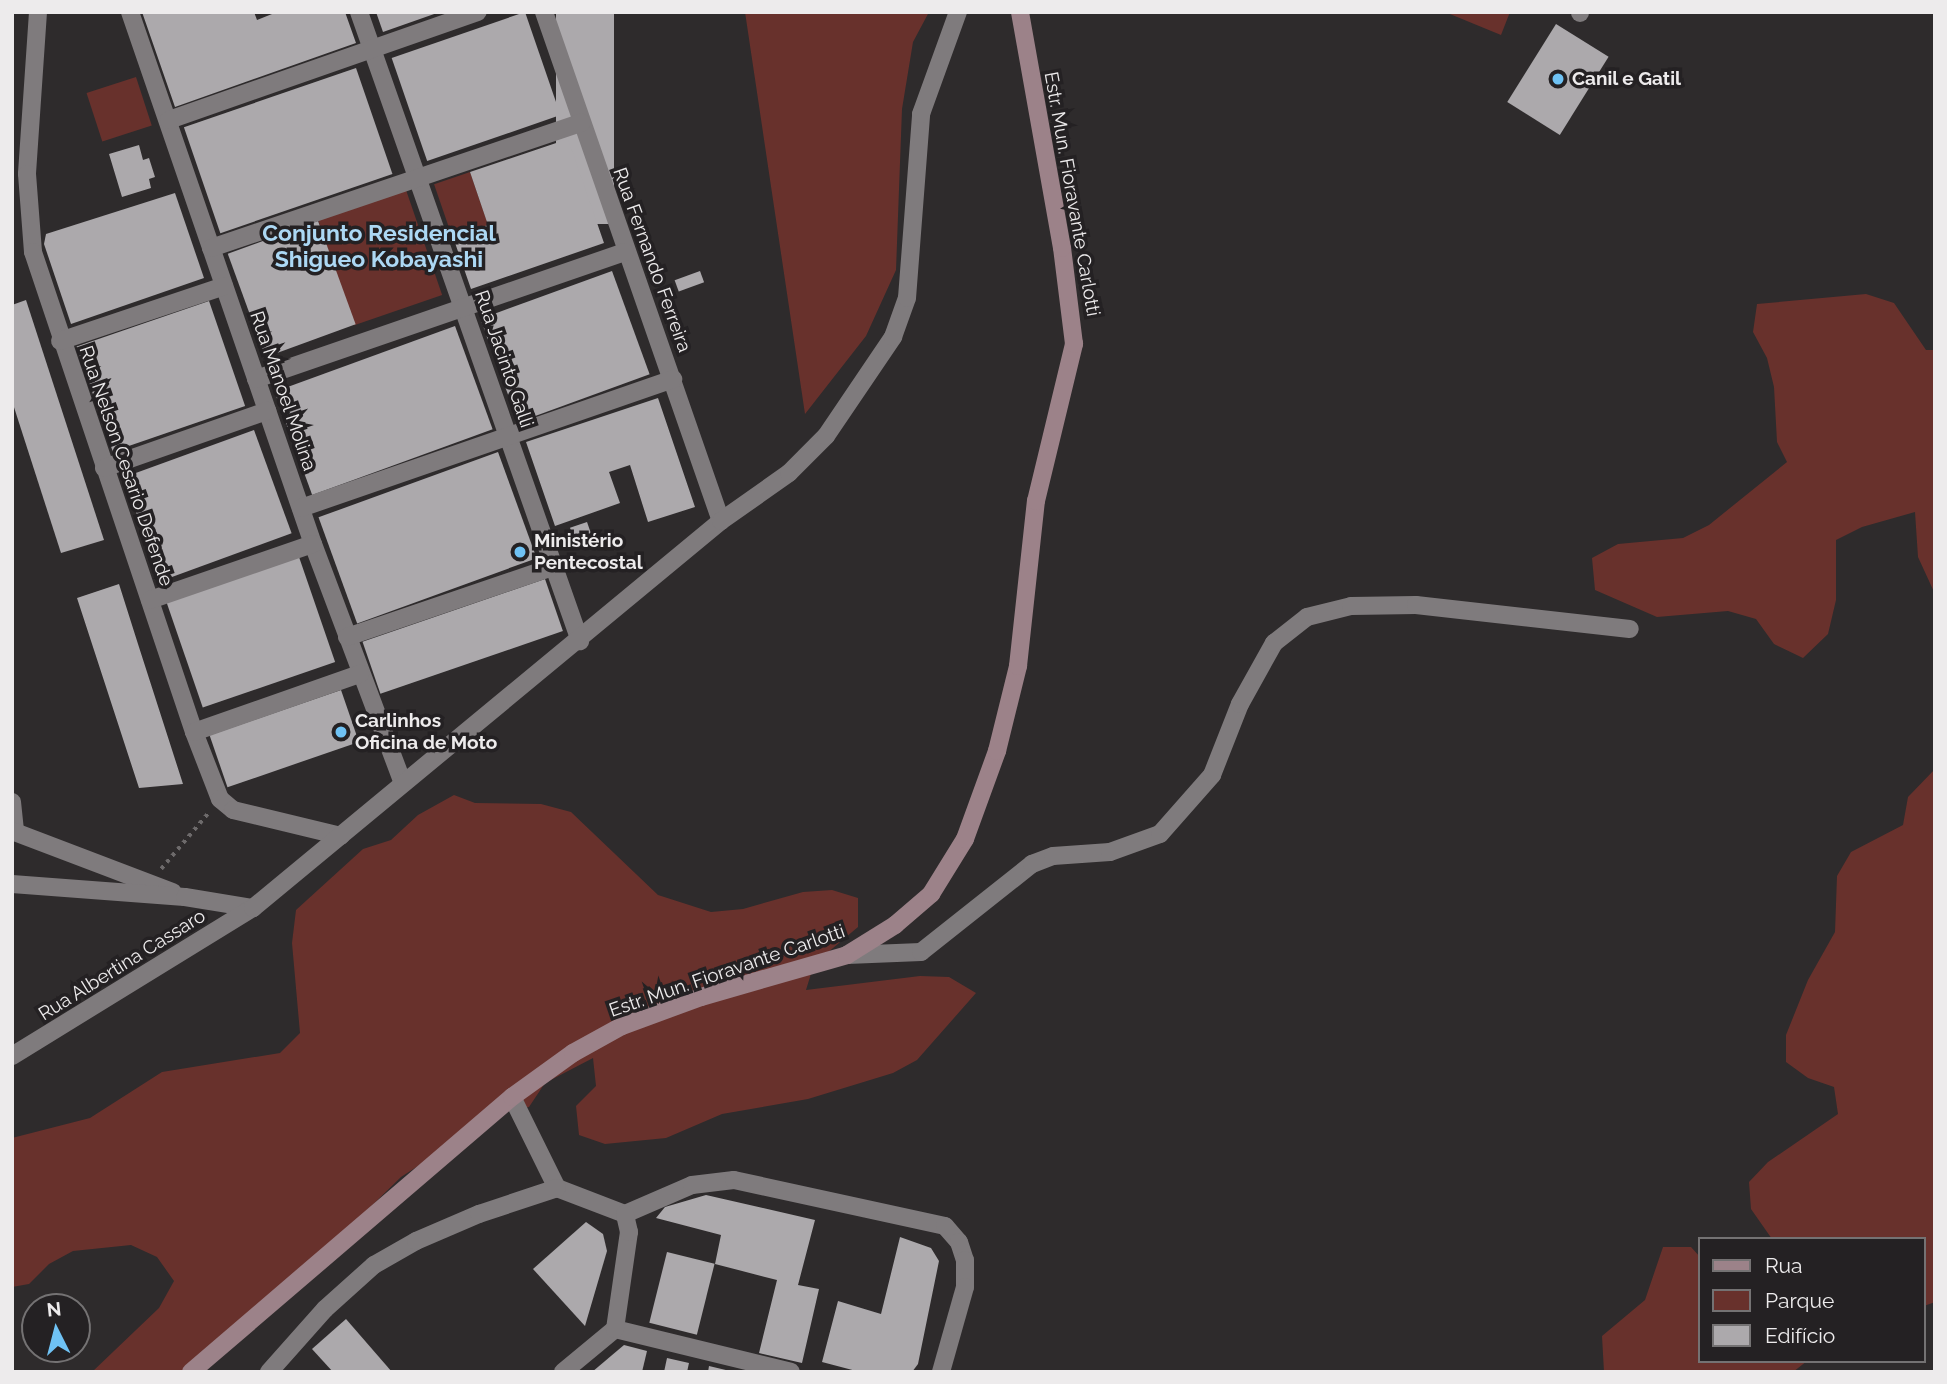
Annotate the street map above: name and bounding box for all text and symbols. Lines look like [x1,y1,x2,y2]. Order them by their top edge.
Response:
place label: Canil e Gatil [1572,68,1682,90]
street label: Estr. Mun. Fioravante Carlotti [1039,70,1105,318]
marker: Canil e Gatil [1550,71,1566,87]
street label: Rua Fernando Ferreira [608,165,696,355]
district label: Conjunto Residencial Shigueo Kobayashi [262,219,496,273]
street label: Rua Jacinto Galli [470,287,538,431]
street label: Rua Manoel Molina [245,308,321,474]
street label: Rua Nelson Cesario Defende [74,343,178,589]
place label: Ministério Pentecostal [534,530,643,574]
marker: Ministério Pentecostal [512,544,528,560]
place label: Carlinhos Oficina de Moto [355,710,497,754]
marker: Carlinhos Oficina de Moto [333,724,349,740]
street label: Rua Albertina Cassaro [34,904,210,1026]
street label: Estr. Mun. Fioravante Carlotti [606,920,848,1022]
legend [1699,1237,1926,1363]
text: Rua [1765,1253,1802,1278]
text: Parque [1765,1288,1834,1313]
north arrow [21,1293,91,1363]
text: N [46,1297,62,1321]
text: Edifício [1765,1323,1835,1348]

